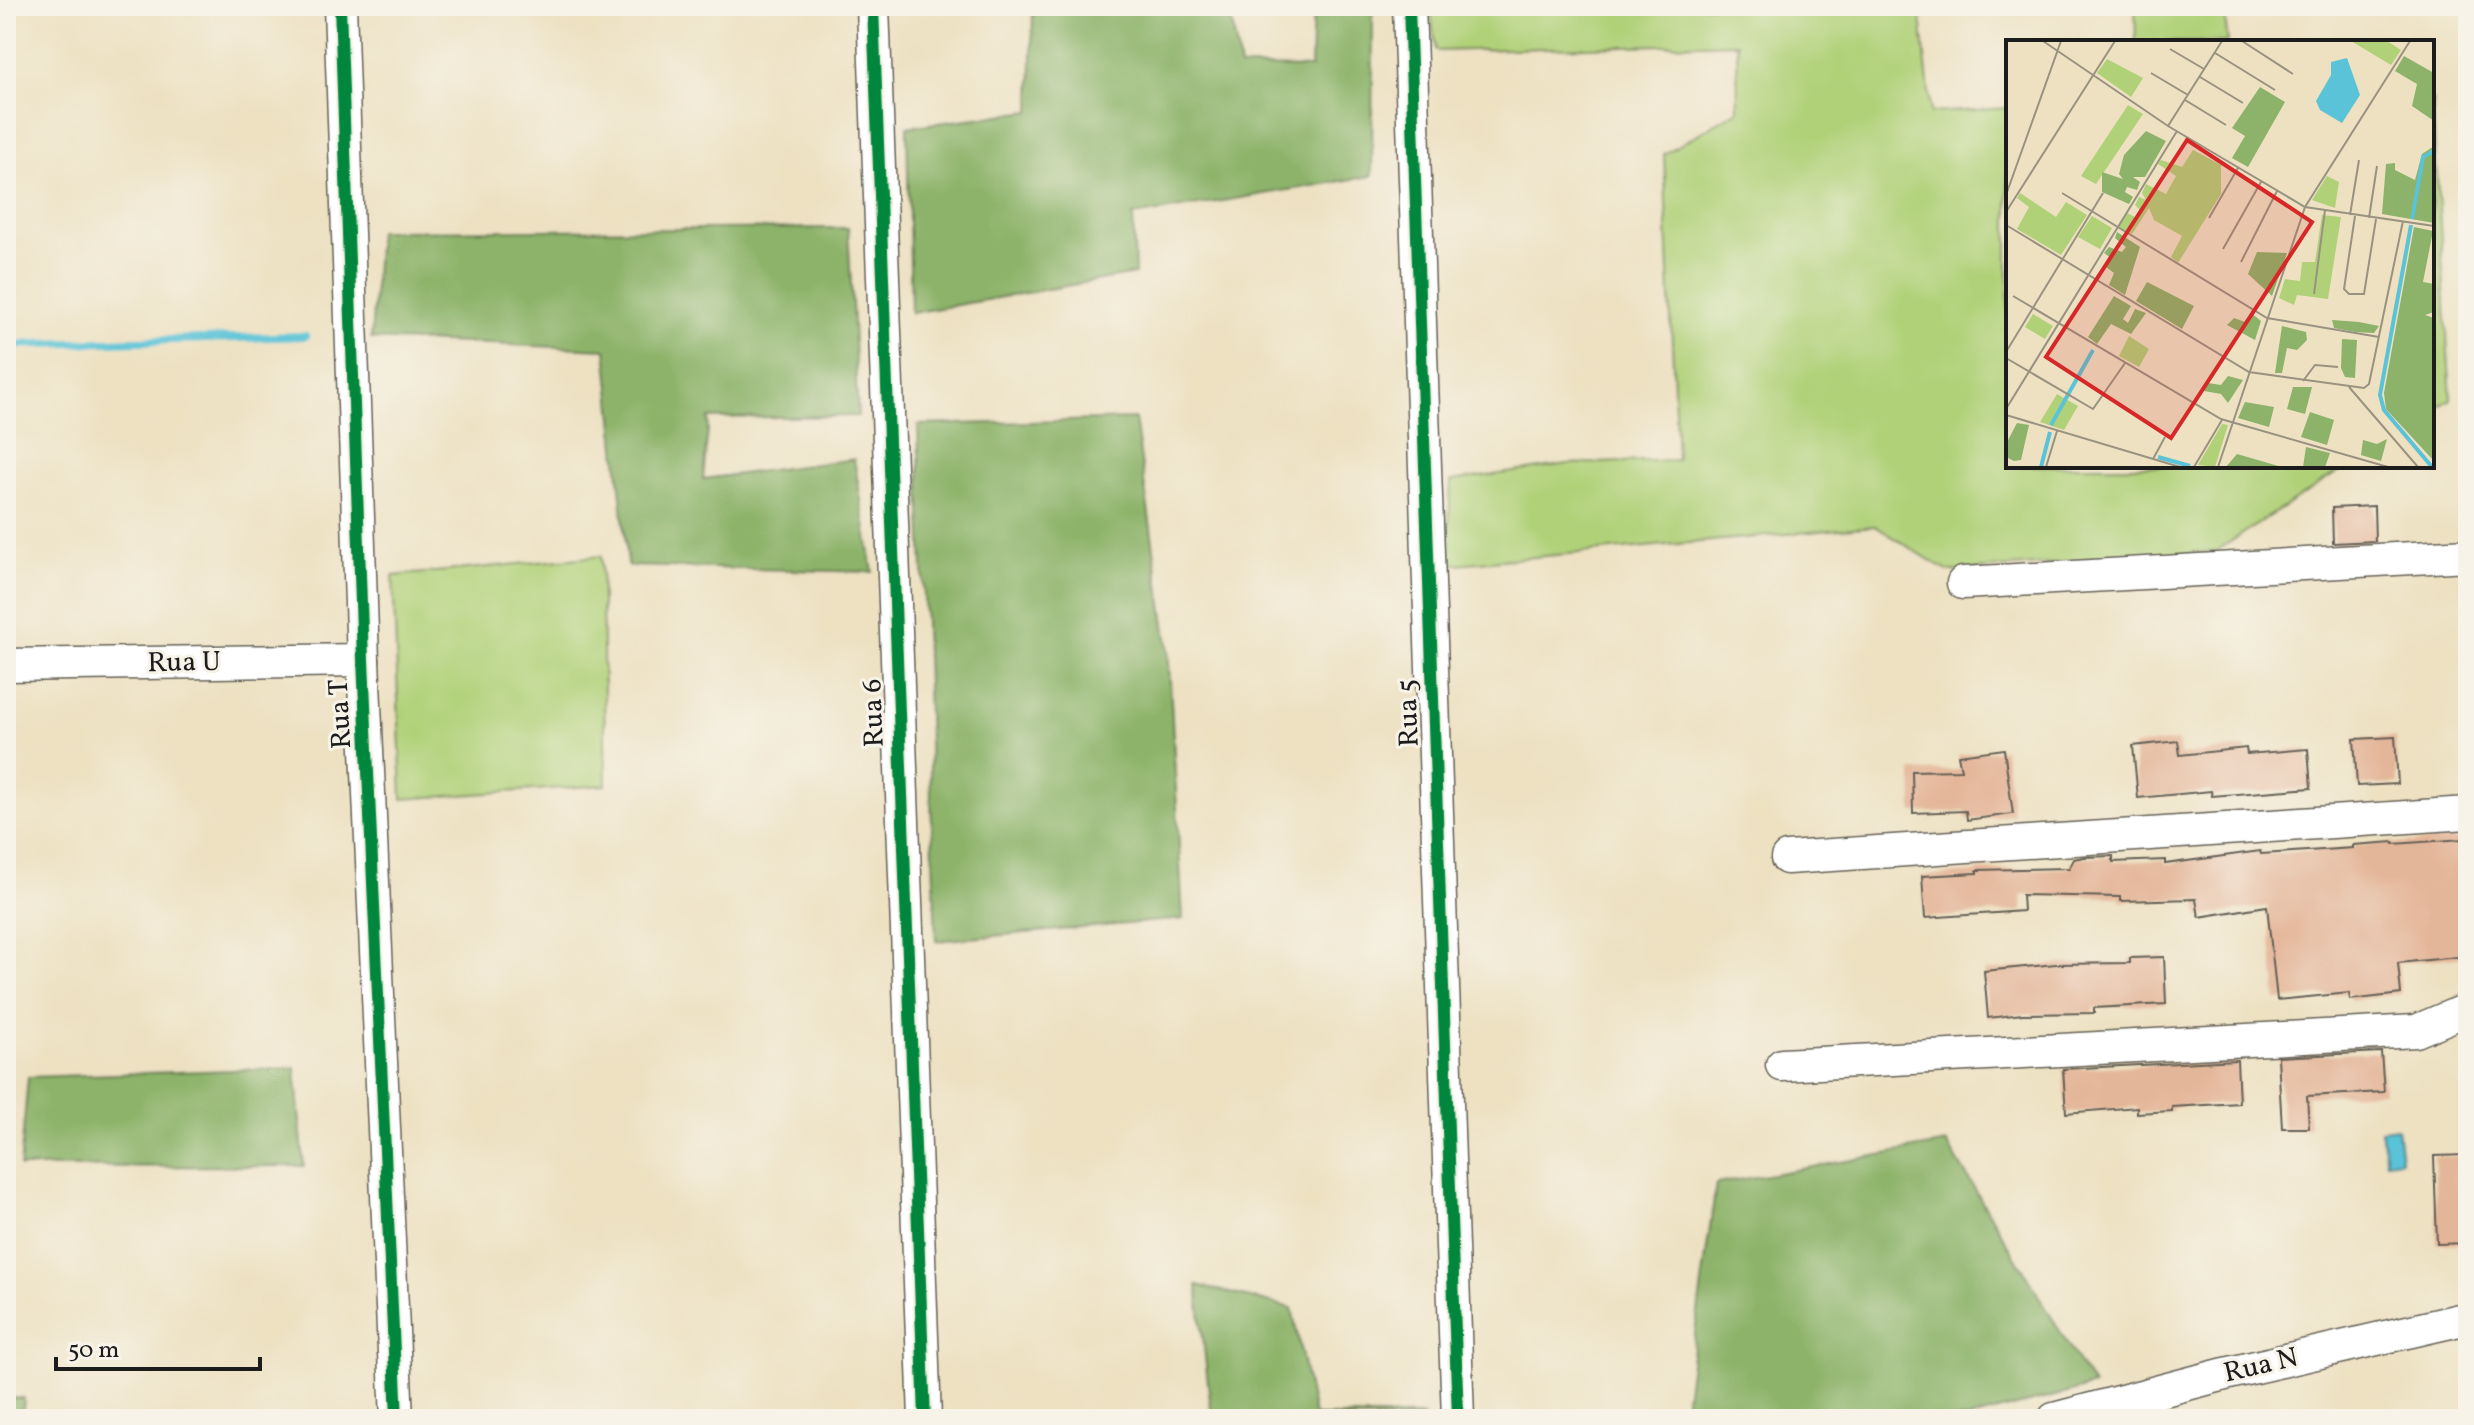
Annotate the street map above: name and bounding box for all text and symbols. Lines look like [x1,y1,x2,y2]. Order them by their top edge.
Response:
inset map [2006,40,2434,468]
street label: Rua U [147,643,221,683]
street label: Rua T [320,678,362,750]
street label: Rua 6 [853,678,895,748]
street label: Rua 5 [1388,678,1430,748]
scale bar [56,1321,260,1371]
text: 50 m [68,1334,120,1368]
street label: Rua N [2220,1339,2302,1393]

